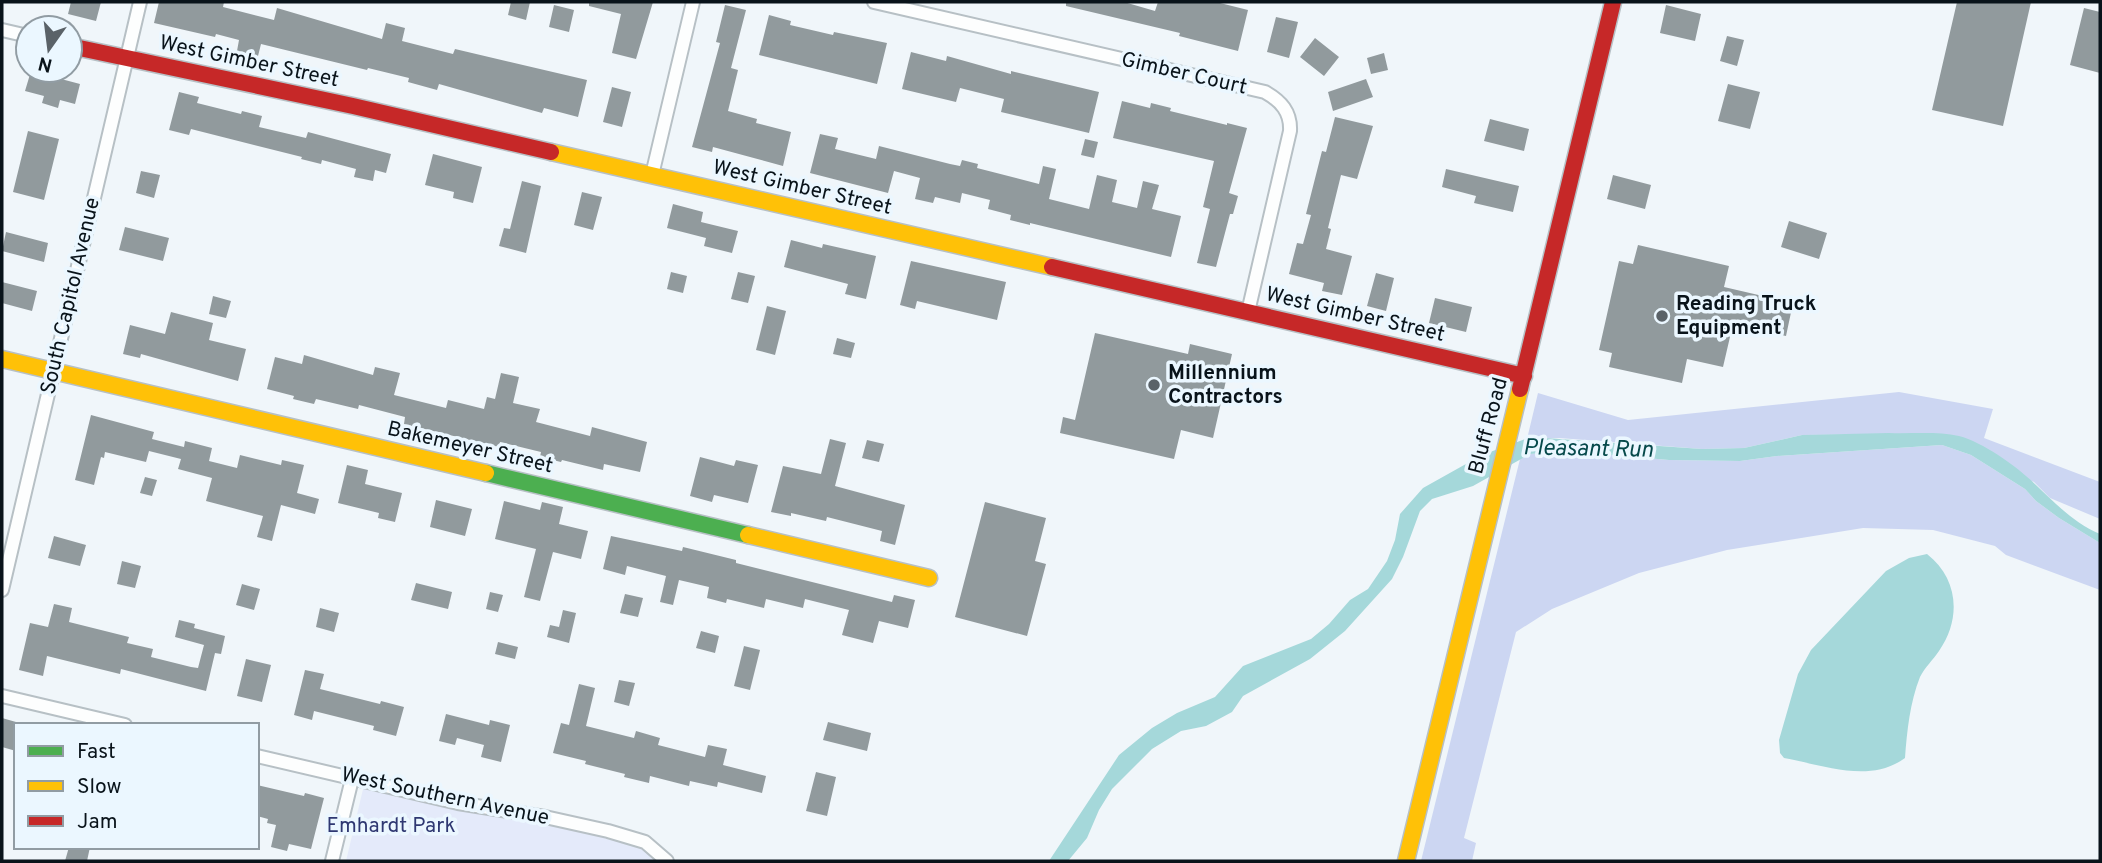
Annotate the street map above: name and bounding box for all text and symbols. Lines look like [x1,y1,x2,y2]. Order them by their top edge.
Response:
north arrow [14,14,84,84]
street label: West Gimber Street [157,30,341,94]
street label: Gimber Court [1119,46,1249,102]
text: N [36,50,55,77]
street label: West Gimber Street [710,154,894,222]
street label: South Capitol Avenue [35,195,107,397]
street label: West Gimber Street [1263,281,1447,349]
place label: Reading Truck Equipment [1676,291,1817,342]
marker: Reading Truck Equipment [1654,308,1670,324]
place label: Millennium Contractors [1168,360,1283,411]
street label: Bluff Road [1463,375,1515,477]
marker: Millennium Contractors [1146,377,1162,393]
street label: Bakemeyer Street [384,416,556,480]
water label: Pleasant Run [1523,434,1654,466]
legend [14,723,259,849]
text: Fast [77,739,116,766]
street label: West Southern Avenue [339,762,551,832]
text: Slow [77,774,122,801]
text: Jam [77,809,118,836]
park label: Emhardt Park [326,813,456,840]

